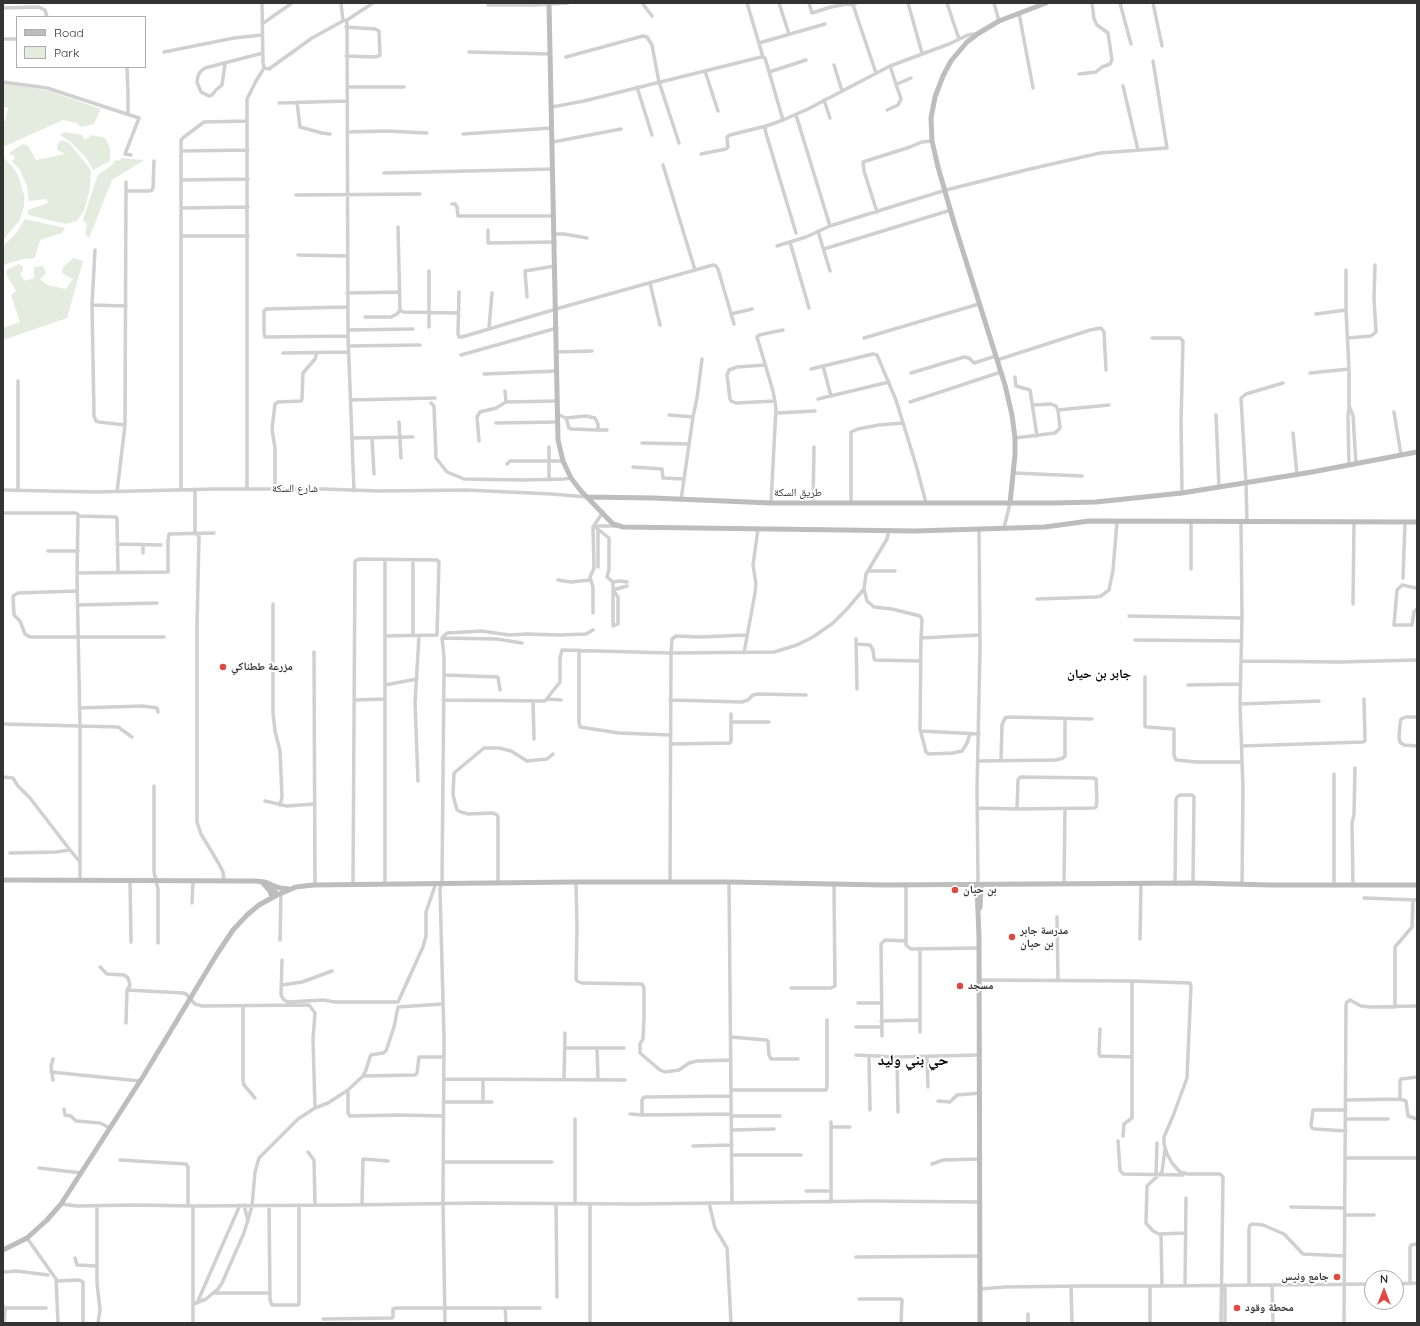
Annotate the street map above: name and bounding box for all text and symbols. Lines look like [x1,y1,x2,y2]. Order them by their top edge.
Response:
legend [16,16,146,68]
text: Road [54,25,84,40]
text: Park [54,45,79,60]
street label: شارع السكة [272,482,318,496]
street label: طريق السكة [774,486,822,500]
place label: مزرعة ططناكي [231,660,293,674]
marker: مزرعة ططناكي [218,662,228,672]
district label: جابر بن حيان [1067,666,1131,682]
place label: بن حيان [963,883,997,897]
marker: بن حيان [950,885,960,895]
place label: مدرسة جابر بن حيان [1020,924,1068,950]
marker: مدرسة جابر بن حيان [1007,932,1017,942]
place label: مسجد [968,979,993,993]
marker: مسجد [955,981,965,991]
district label: حي بني وليد [878,1051,948,1069]
place label: جامع ونيس [1281,1270,1329,1284]
north arrow [1364,1270,1404,1310]
marker: جامع ونيس [1332,1272,1342,1282]
text: N [1380,1272,1388,1286]
place label: محطة وقود [1245,1301,1294,1315]
marker: محطة وقود [1232,1303,1242,1313]

